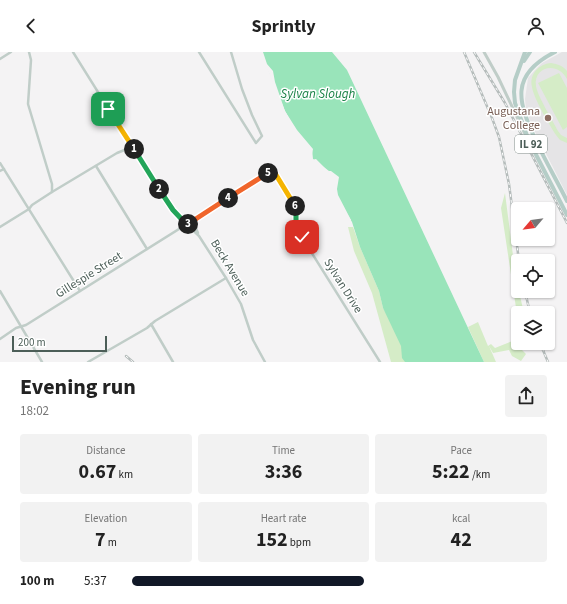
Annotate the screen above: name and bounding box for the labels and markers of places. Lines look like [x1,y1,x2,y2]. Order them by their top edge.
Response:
pin [91,92,125,126]
place label: Augustana College [487,103,540,134]
marker: Augustana College [543,113,553,123]
pin: 1 [124,139,144,159]
pin: 5 [258,163,278,183]
pin: 2 [149,179,169,199]
pin: 4 [218,188,238,208]
pin: 6 [285,196,305,216]
pin: 3 [178,214,198,234]
pin [285,220,319,254]

